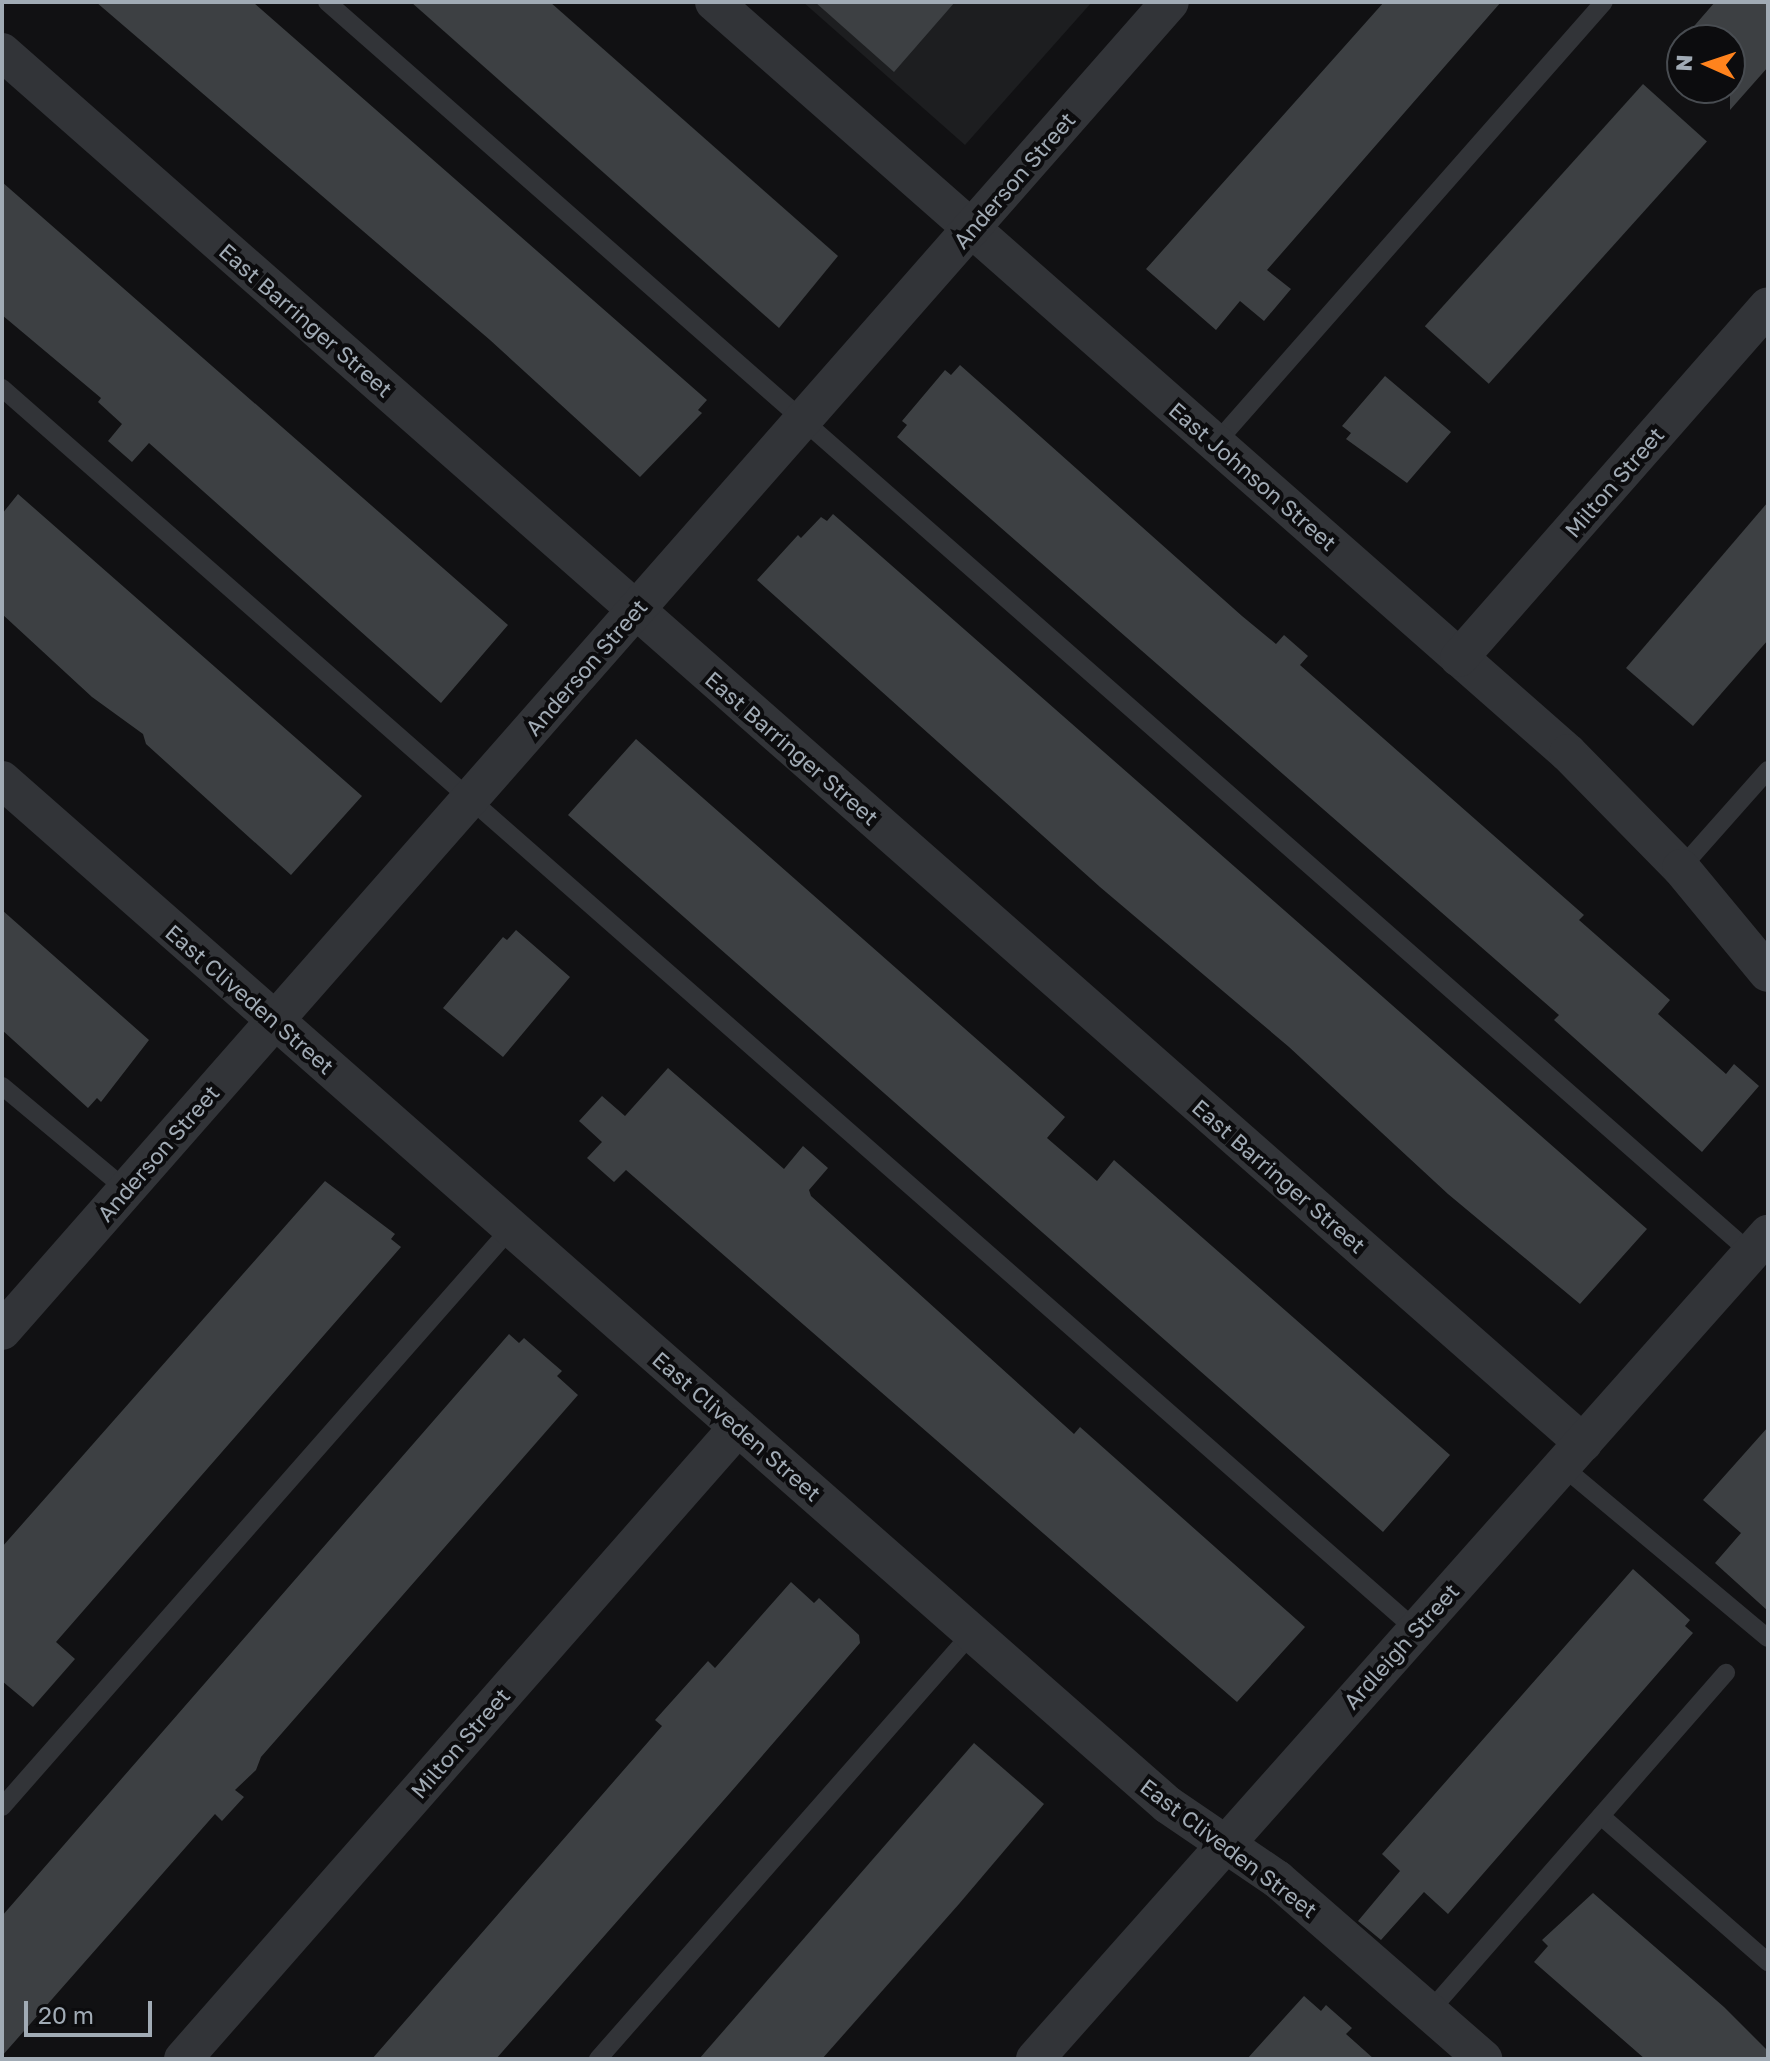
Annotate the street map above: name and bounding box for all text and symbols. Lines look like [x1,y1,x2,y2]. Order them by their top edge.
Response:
north arrow [1666,24,1746,104]
text: N [1670,54,1697,72]
street label: Anderson Street [948,106,1080,254]
street label: East Barringer Street [214,238,398,402]
street label: East Johnson Street [1164,396,1342,556]
street label: Milton Street [1559,421,1669,543]
street label: Anderson Street [520,593,652,741]
street label: East Barringer Street [700,666,884,830]
street label: East Cliveden Street [160,919,340,1079]
street label: Anderson Street [92,1079,224,1227]
street label: East Barringer Street [1187,1094,1371,1258]
street label: East Cliveden Street [647,1346,827,1506]
street label: Ardleigh Street [1338,1578,1464,1714]
street label: Milton Street [405,1682,515,1804]
street label: East Cliveden Street [1135,1773,1323,1923]
scale bar [28,1985,156,2035]
text: 20 m [38,2000,94,2029]

